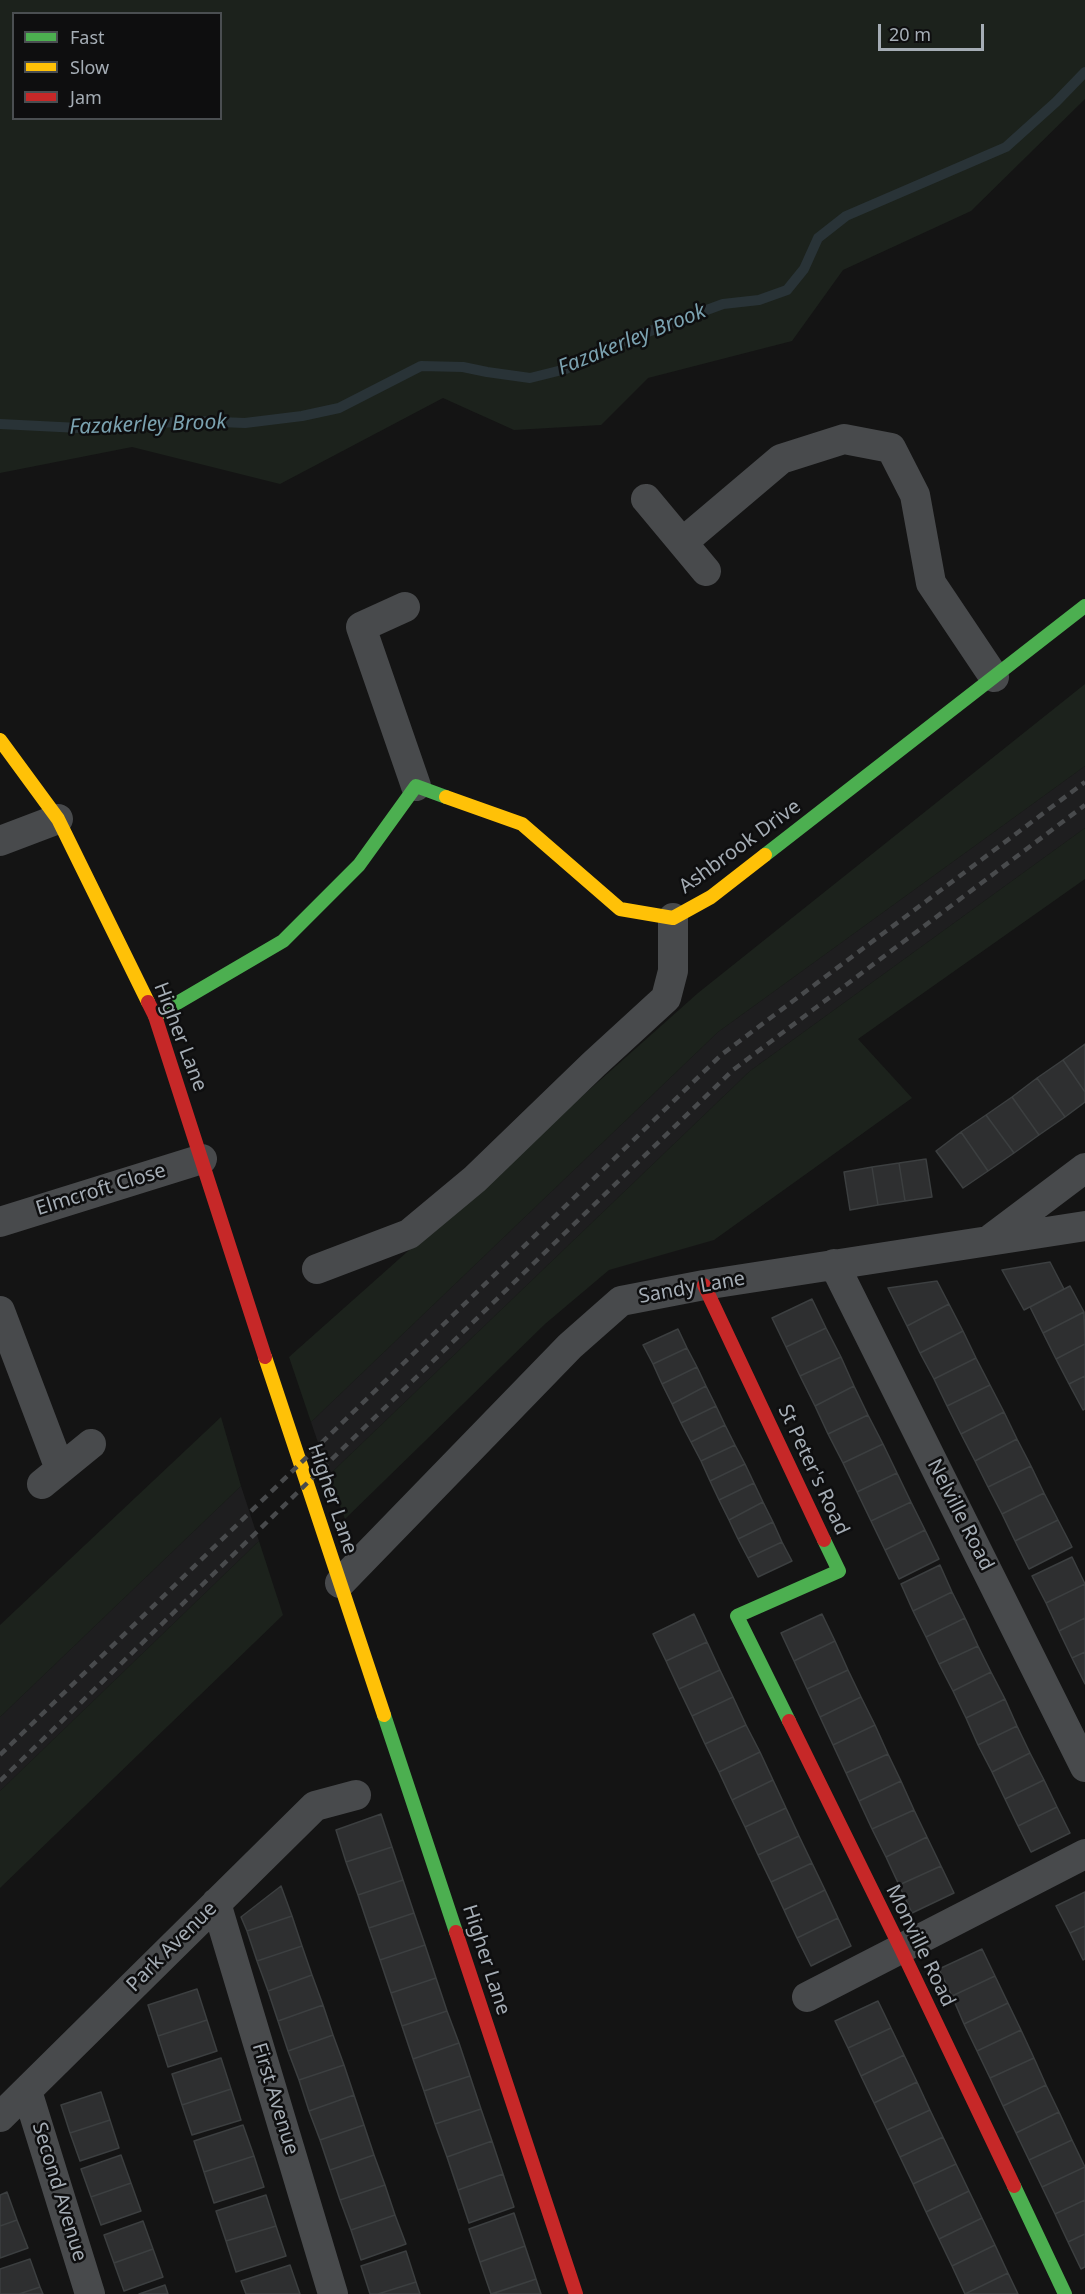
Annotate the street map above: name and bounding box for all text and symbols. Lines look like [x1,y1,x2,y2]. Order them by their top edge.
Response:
legend [12,12,222,120]
scale bar [881,12,988,50]
text: 20 m [889,22,931,46]
text: Fast [70,25,105,49]
text: Slow [70,55,109,79]
text: Jam [70,85,102,109]
water label: Fazakerley Brook [554,299,710,381]
water label: Fazakerley Brook [69,410,227,440]
street label: Ashbrook Drive [675,795,805,899]
street label: Higher Lane [148,979,212,1095]
street label: Elmcroft Close [33,1159,169,1221]
street label: Sandy Lane [637,1267,747,1309]
street label: St Peter's Road [772,1401,854,1539]
street label: Higher Lane [302,1441,362,1557]
street label: Nelville Road [922,1455,998,1575]
street label: Monville Road [880,1881,960,2011]
street label: Park Avenue [122,1897,222,1997]
street label: Higher Lane [457,1902,515,2018]
street label: First Avenue [247,2040,303,2158]
street label: Second Avenue [26,2120,92,2264]

